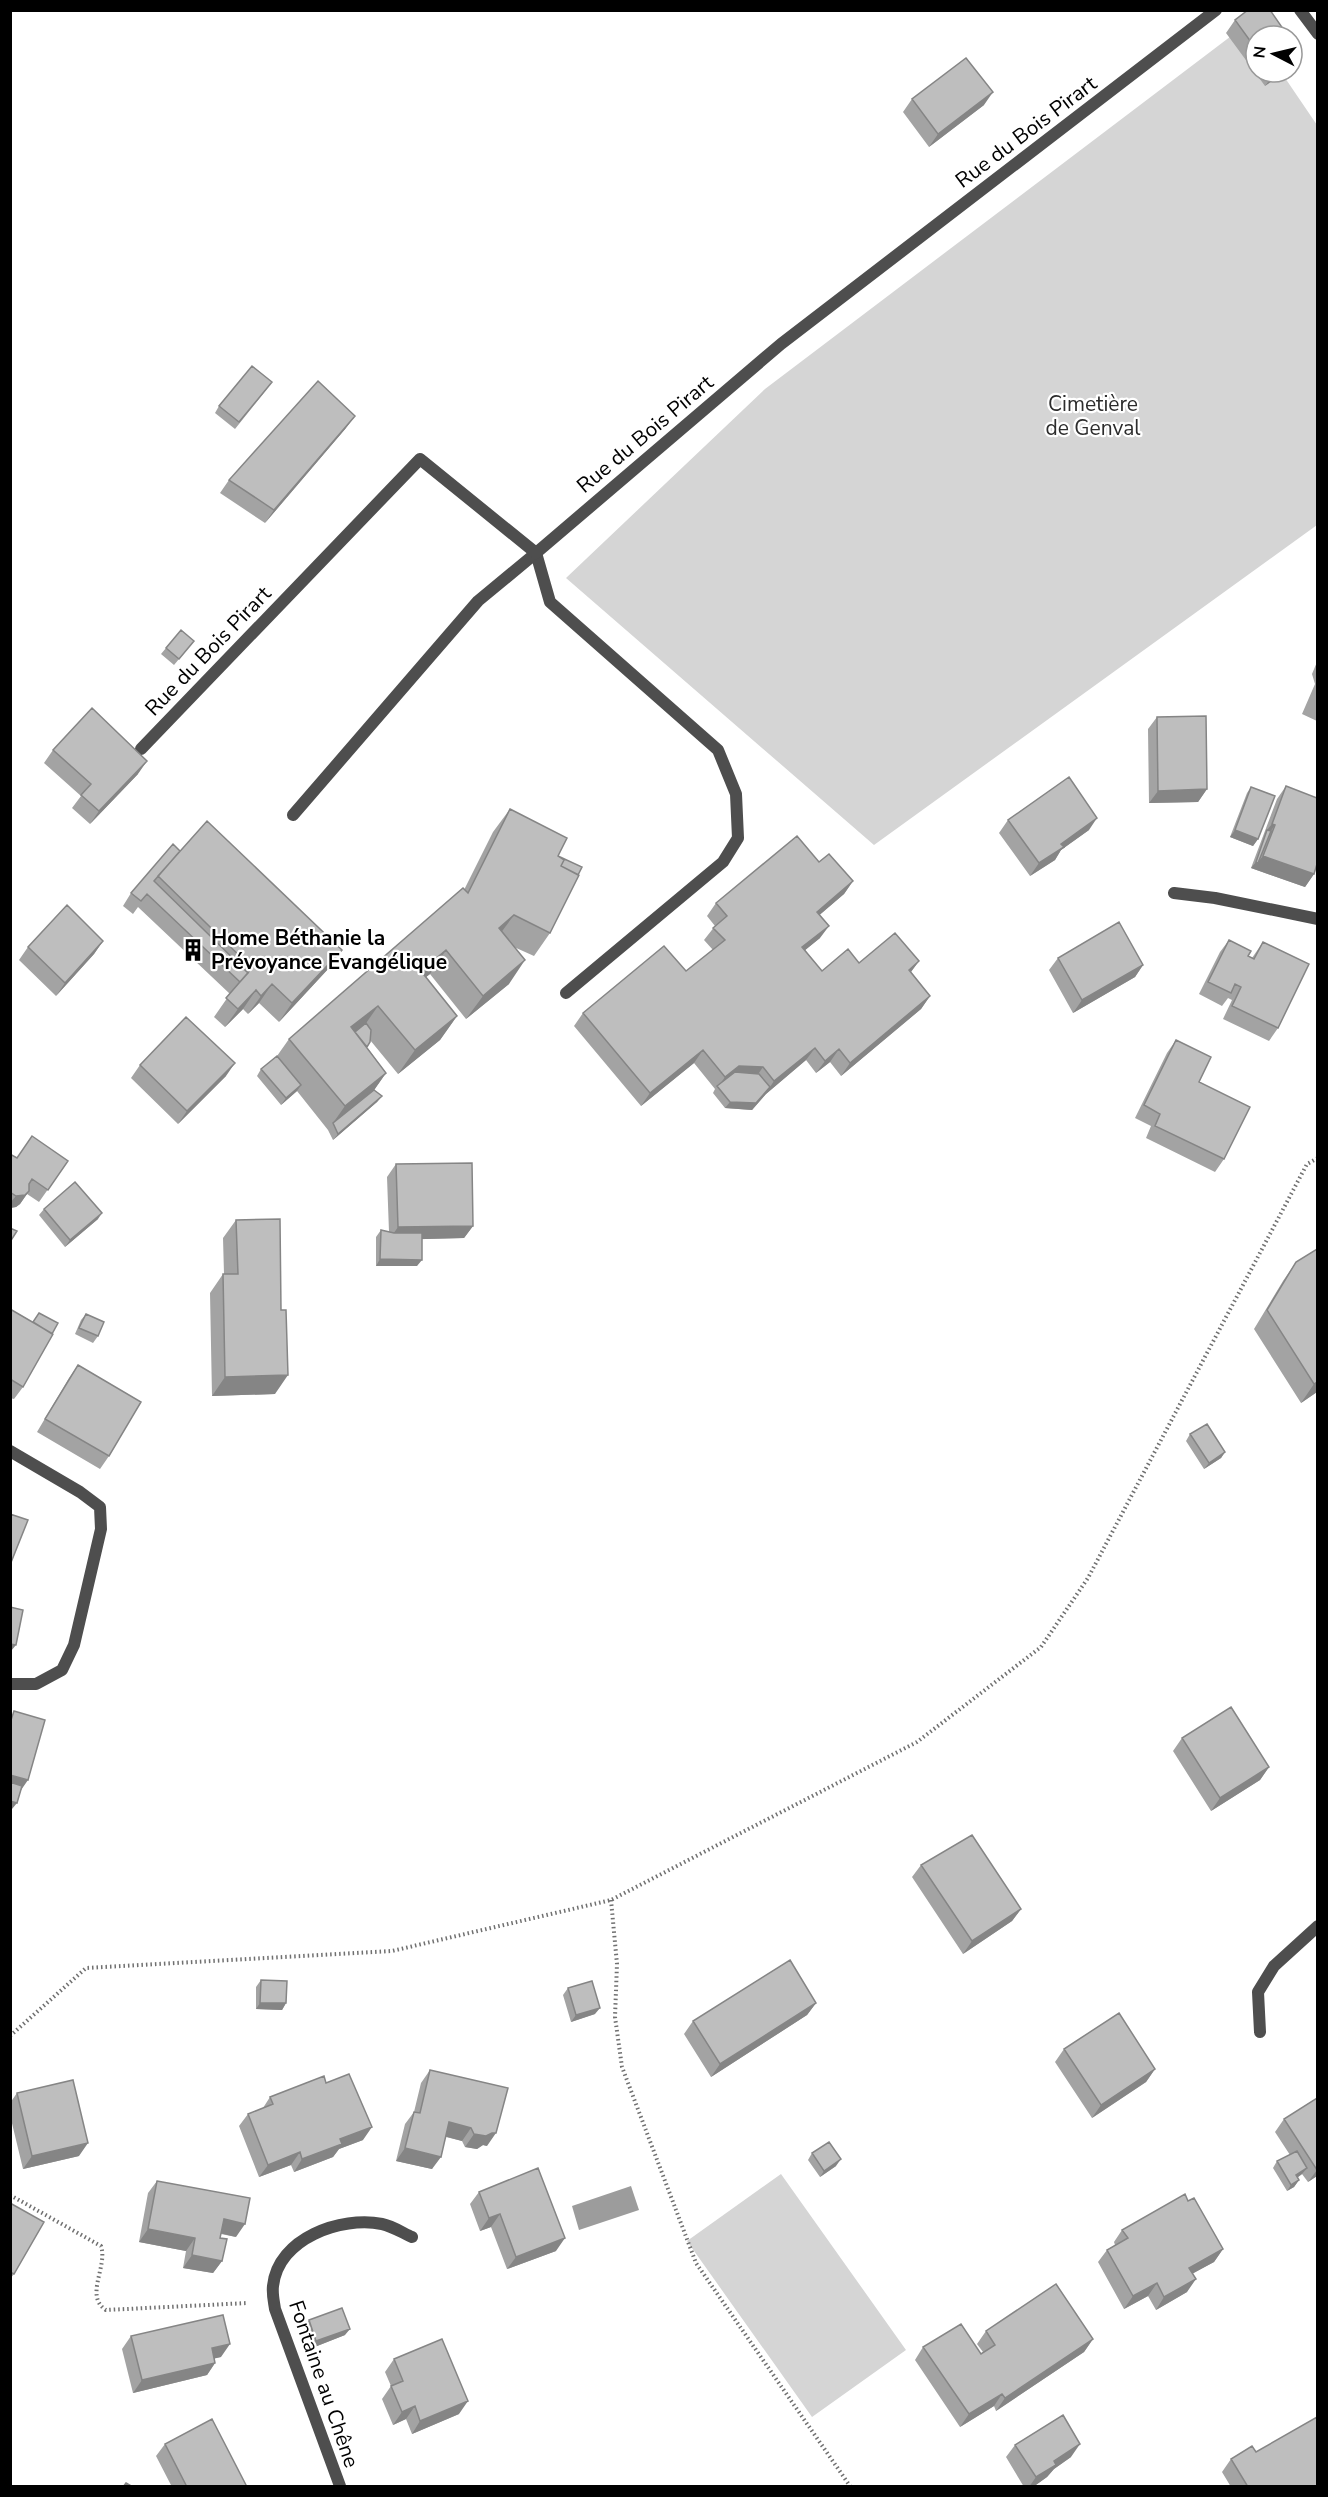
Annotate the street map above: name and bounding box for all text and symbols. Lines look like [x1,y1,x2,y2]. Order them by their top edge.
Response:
north arrow [1244,24,1304,84]
text: N [1248,45,1272,60]
street label: Rue du Bois Pirart [950,69,1103,194]
street label: Rue du Bois Pirart [571,368,720,499]
park label: Cimetière de Genval [1045,390,1141,442]
street label: Rue du Bois Pirart [139,580,278,722]
place label: Home Béthanie la Prévoyance Evangélique [211,924,447,976]
building icon: Home Béthanie la Prévoyance Evangélique [180,937,206,963]
street label: Fontaine au Chêne [282,2297,366,2471]

